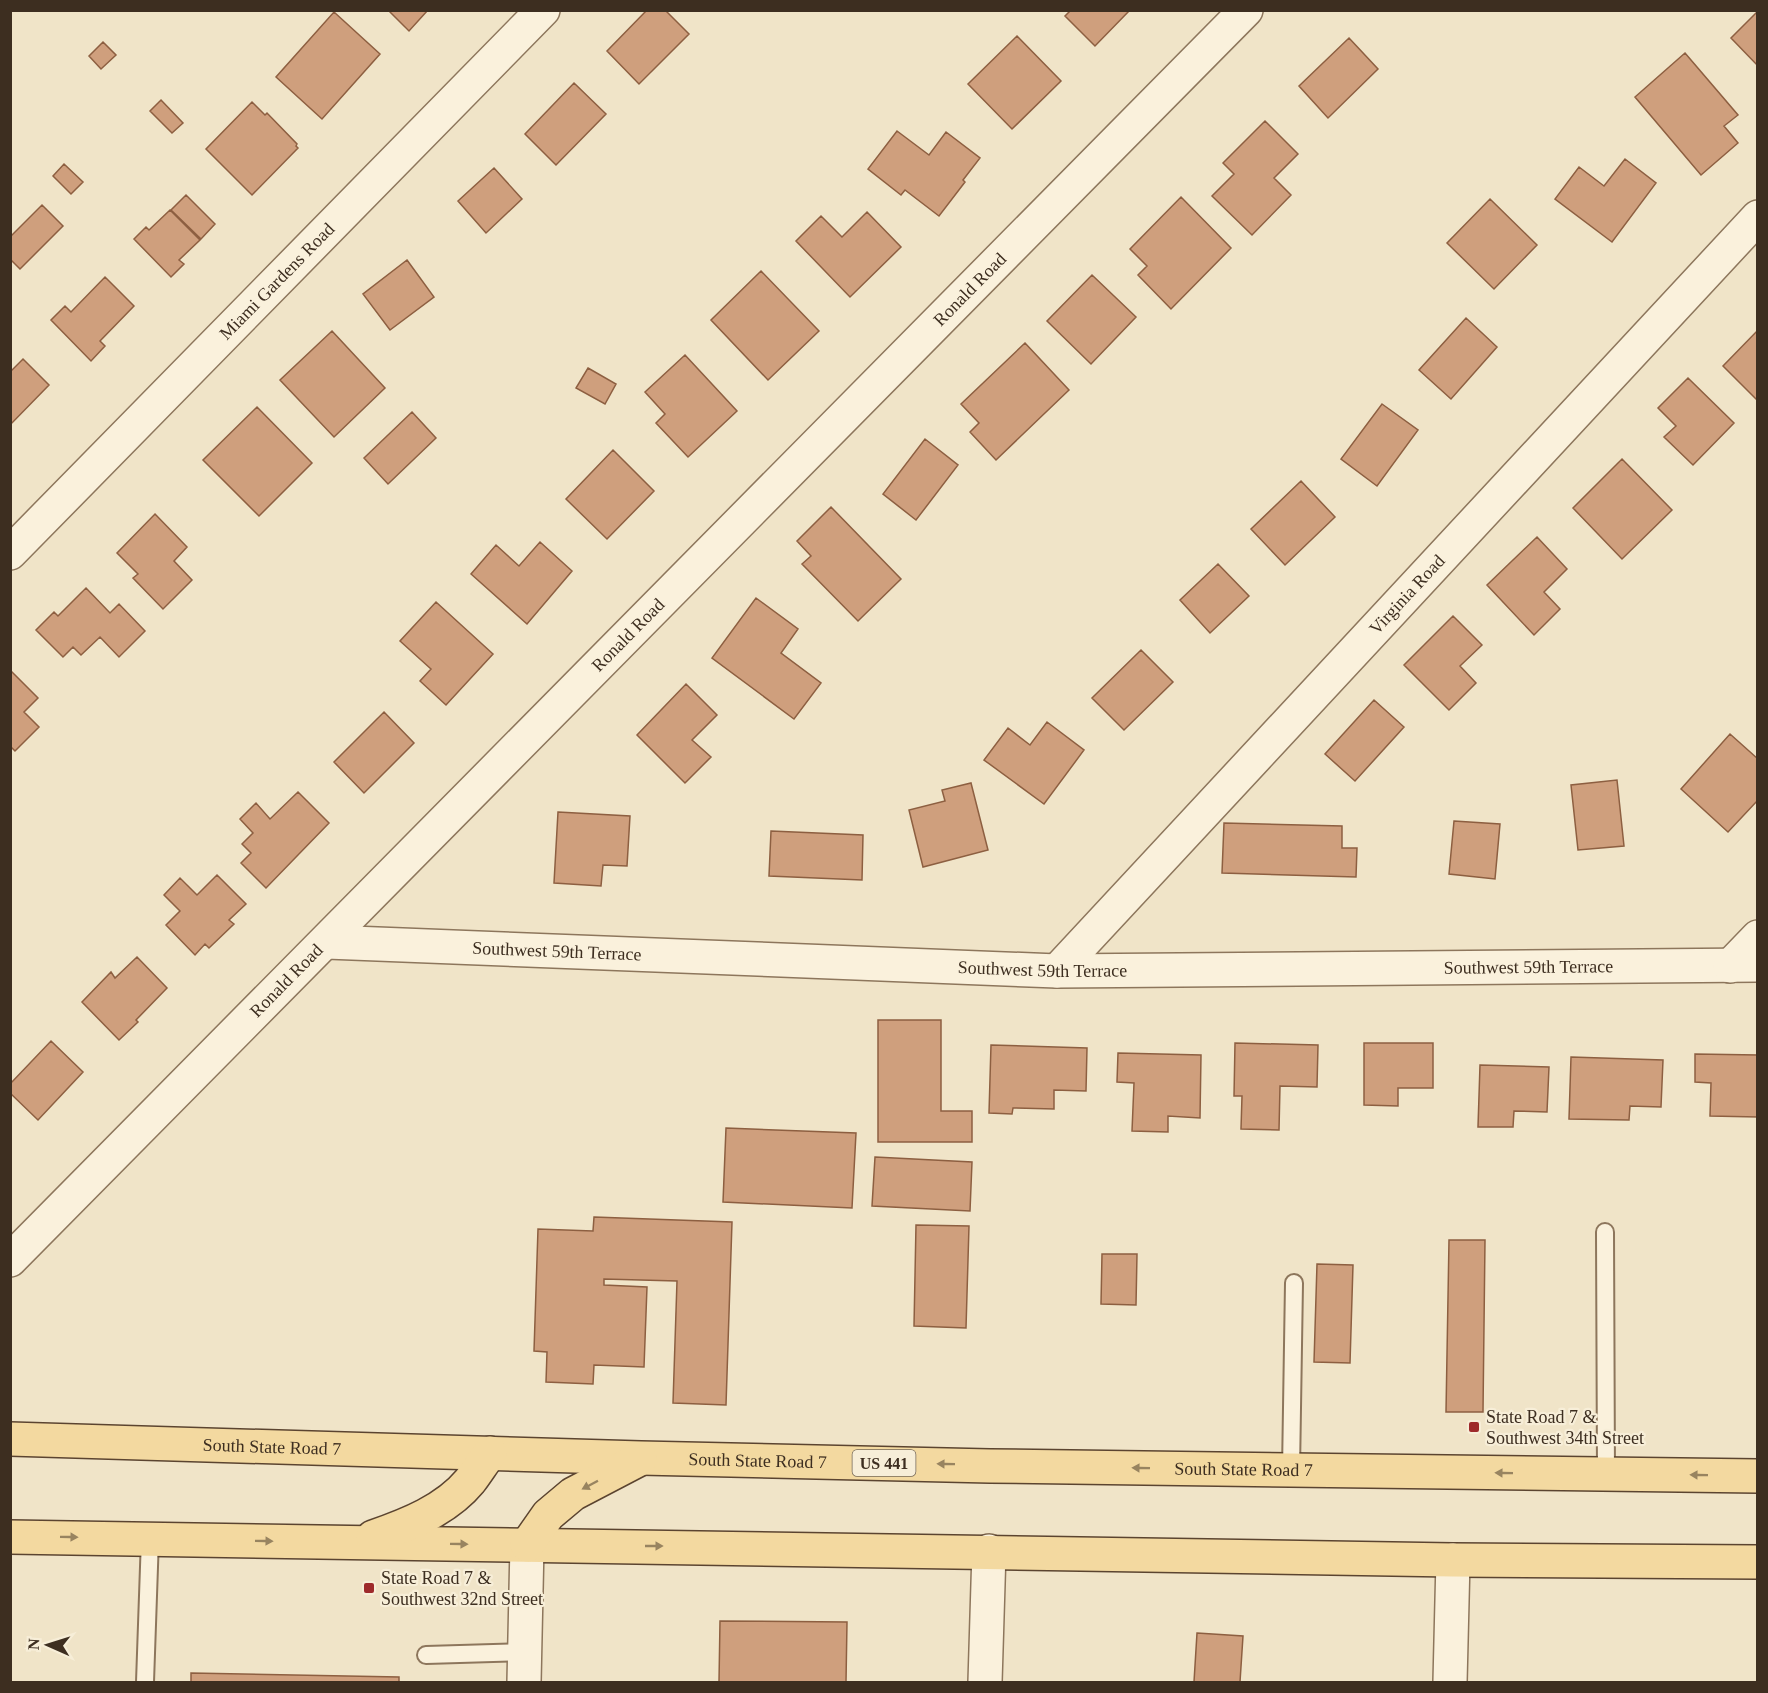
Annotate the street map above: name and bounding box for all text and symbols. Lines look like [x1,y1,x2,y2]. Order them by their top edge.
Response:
street label: Miami Gardens Road [215,219,338,343]
street label: Ronald Road [929,249,1010,330]
street label: Virginia Road [1365,551,1449,638]
street label: Ronald Road [588,594,668,676]
street label: Southwest 59th Terrace [472,938,642,964]
street label: Ronald Road [246,940,327,1021]
street label: Southwest 59th Terrace [1444,956,1613,978]
street label: Southwest 59th Terrace [957,957,1127,981]
place label: State Road 7 & Southwest 34th Street [1486,1407,1644,1448]
marker: State Road 7 & Southwest 34th Street [1467,1420,1481,1434]
street label: South State Road 7 [202,1435,341,1459]
street label: South State Road 7 [688,1449,827,1472]
road number: US 441 [852,1450,916,1476]
street label: South State Road 7 [1174,1458,1313,1480]
one-way arrow [937,1460,956,1469]
one-way arrow [1132,1463,1151,1472]
one-way arrow [1495,1468,1514,1477]
one-way arrow [1690,1471,1709,1480]
one-way arrow [581,1480,598,1490]
one-way arrow [59,1532,78,1542]
one-way arrow [254,1536,273,1545]
one-way arrow [449,1539,468,1549]
one-way arrow [644,1541,663,1551]
place label: State Road 7 & Southwest 32nd Street [381,1568,543,1609]
marker: State Road 7 & Southwest 32nd Street [362,1581,376,1595]
north arrow [18,1615,78,1675]
text: N [25,1638,42,1650]

